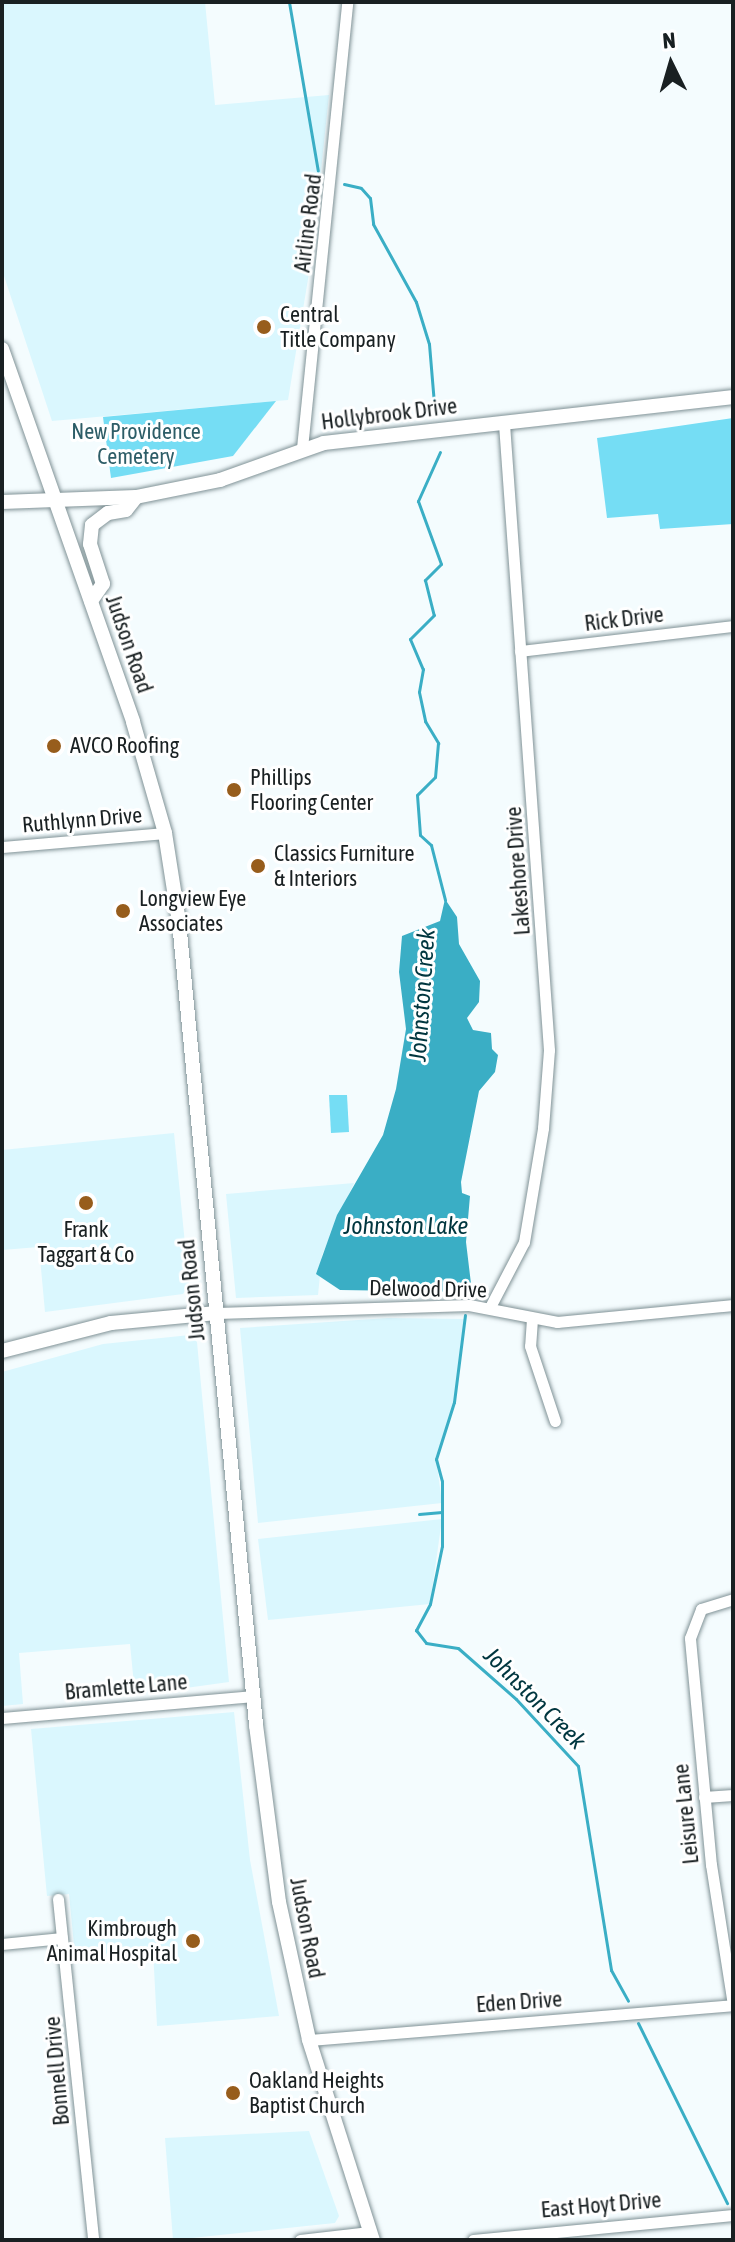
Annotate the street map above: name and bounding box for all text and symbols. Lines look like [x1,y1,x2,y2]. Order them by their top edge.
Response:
north arrow [631,24,711,104]
text: N [661,27,677,54]
street label: Airline Road [289,172,327,274]
place label: Central Title Company [280,301,396,352]
marker: Central Title Company [255,318,273,336]
street label: Hollybrook Drive [320,393,458,435]
park label: New Providence Cemetery [71,418,201,470]
street label: Judson Road [100,592,158,696]
street label: Rick Drive [583,601,665,637]
place label: AVCO Roofing [70,733,179,759]
marker: AVCO Roofing [45,737,63,755]
place label: Phillips Flooring Center [250,764,373,816]
marker: Phillips Flooring Center [225,781,243,799]
street label: Ruthlynn Drive [21,802,143,838]
street label: Lakeshore Drive [500,806,536,936]
place label: Classics Furniture & Interiors [274,840,414,892]
marker: Classics Furniture & Interiors [249,857,267,875]
place label: Longview Eye Associates [139,885,246,936]
marker: Longview Eye Associates [114,902,132,920]
water label: Johnston Creek [403,928,441,1062]
marker: Frank Taggart & Co [77,1194,95,1212]
water label: Johnston Lake [343,1212,469,1240]
place label: Frank Taggart & Co [38,1216,134,1268]
street label: Judson Road [174,1238,210,1342]
street label: Delwood Drive [369,1275,487,1303]
water label: Johnston Creek [478,1641,592,1755]
street label: Bramlette Lane [64,1668,188,1706]
street label: Leisure Lane [668,1762,704,1866]
street label: Judson Road [284,1875,330,1981]
place label: Kimbrough Animal Hospital [47,1915,177,1966]
marker: Kimbrough Animal Hospital [184,1932,202,1950]
street label: Eden Drive [475,1986,563,2018]
street label: Bonnell Drive [39,2015,75,2127]
place label: Oakland Heights Baptist Church [249,2067,384,2118]
marker: Oakland Heights Baptist Church [224,2084,242,2102]
street label: East Hoyt Drive [540,2187,662,2223]

